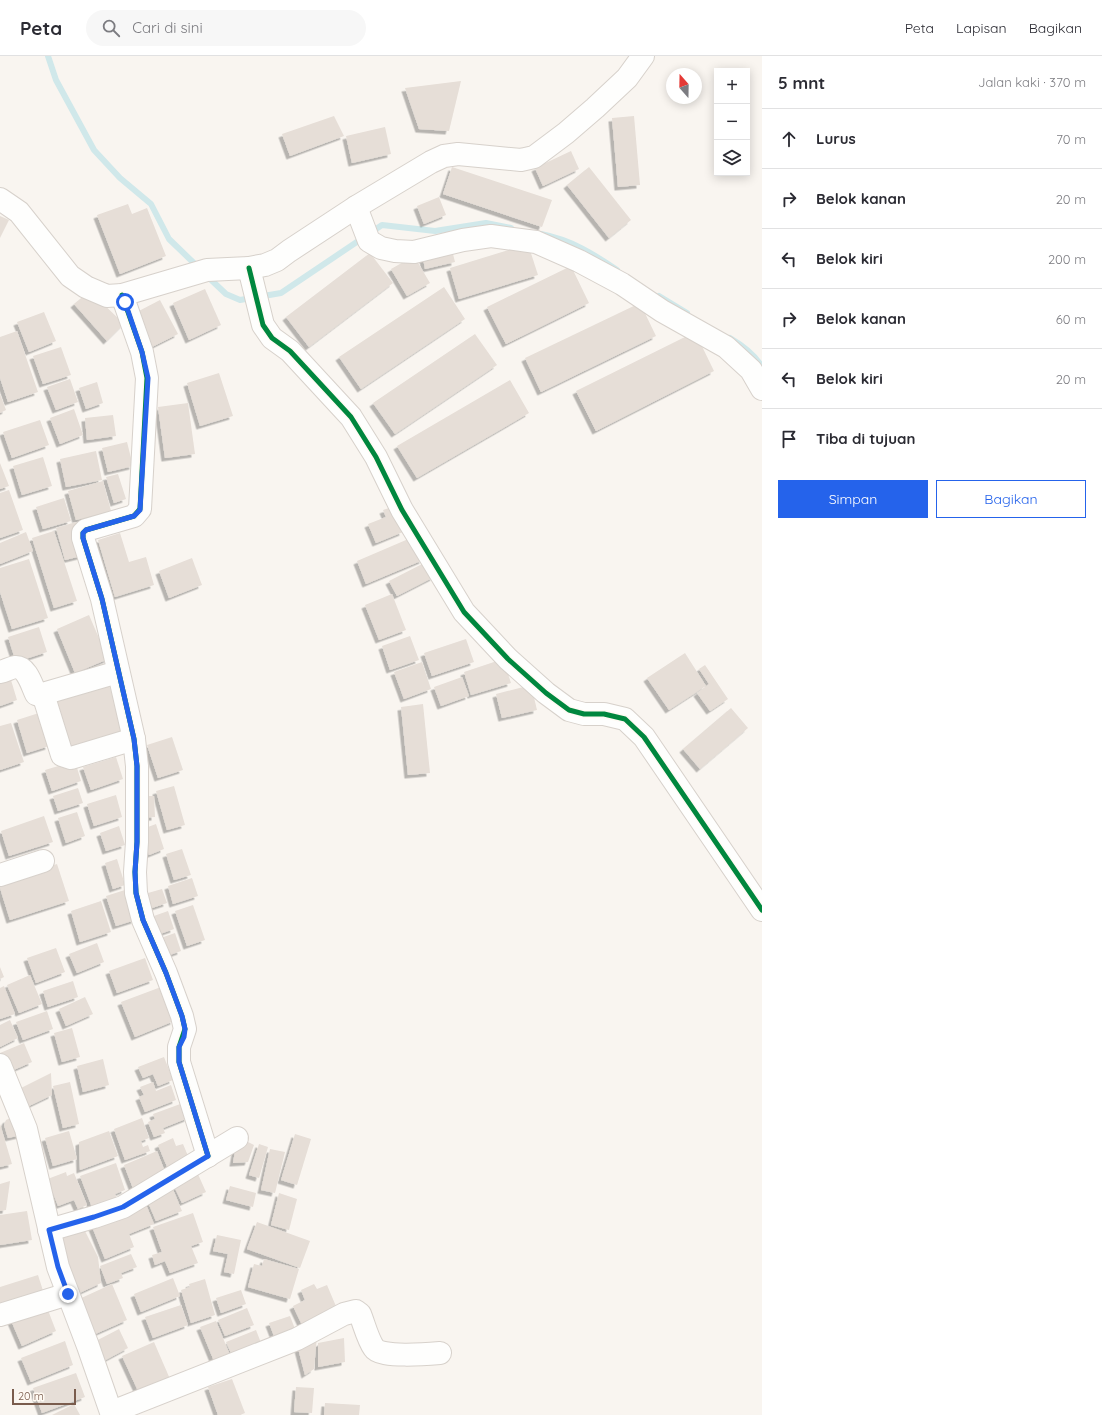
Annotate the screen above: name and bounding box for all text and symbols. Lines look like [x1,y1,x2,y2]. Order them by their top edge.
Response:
search box [86,10,366,46]
text: Peta [20,16,62,40]
icon: search [100,17,122,39]
text: Cari di sini [132,18,203,37]
text: Peta [905,19,934,37]
text: Lapisan [956,19,1007,37]
text: Bagikan [1029,19,1082,37]
north arrow [666,68,702,104]
map controls [714,68,750,176]
button: + [714,68,750,104]
text: 5 mnt [778,72,825,93]
text: Jalan kaki · 370 m [978,74,1086,90]
button: − [714,104,750,140]
icon: ahead [778,128,800,150]
text: Lurus [816,129,856,148]
text: 70 m [1056,131,1086,147]
button: layers [714,140,750,176]
icon: right [778,188,800,210]
text: Belok kanan [816,189,906,208]
text: 20 m [1056,191,1086,207]
icon: left [778,248,800,270]
text: Belok kiri [816,249,883,268]
text: 200 m [1048,251,1086,267]
route start [116,293,134,311]
icon: right [778,308,800,330]
text: Belok kanan [816,309,906,328]
text: 60 m [1056,311,1086,327]
icon: left [778,368,800,390]
text: Belok kiri [816,369,883,388]
text: 20 m [1056,371,1086,387]
icon: arrive [778,428,800,450]
text: Tiba di tujuan [816,429,915,448]
button: Simpan [778,480,928,518]
button: Bagikan [936,480,1086,518]
route end [59,1285,77,1303]
scale bar [12,1387,76,1406]
text: 20 m [18,1389,44,1403]

